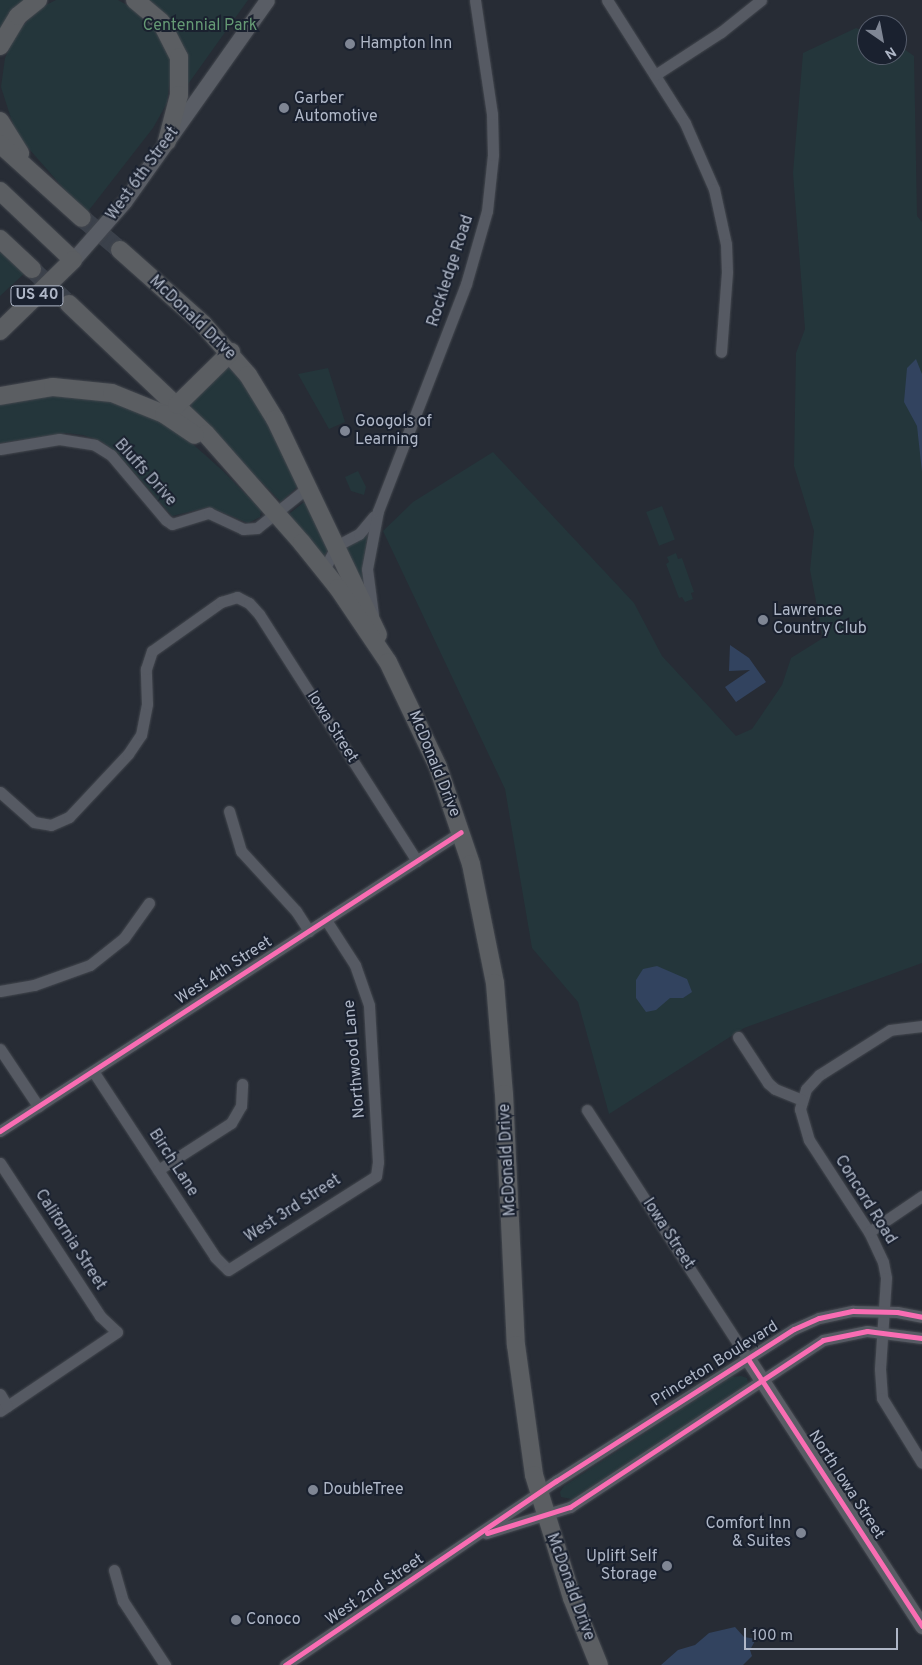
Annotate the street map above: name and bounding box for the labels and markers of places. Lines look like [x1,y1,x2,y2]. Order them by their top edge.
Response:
place label: Hampton Inn [360,34,452,54]
marker: Hampton Inn [344,38,356,50]
place label: Garber Automotive [294,89,378,127]
marker: Garber Automotive [278,102,290,114]
place label: Googols of Learning [355,412,432,450]
marker: Googols of Learning [339,425,351,437]
place label: Lawrence Country Club [773,601,867,639]
marker: Lawrence Country Club [757,614,769,626]
place label: DoubleTree [323,1480,404,1500]
marker: DoubleTree [307,1484,319,1496]
place label: Comfort Inn & Suites [705,1514,791,1552]
marker: Comfort Inn & Suites [795,1527,807,1539]
place label: Uplift Self Storage [586,1547,657,1585]
marker: Uplift Self Storage [661,1560,673,1572]
place label: Conoco [246,1610,301,1630]
marker: Conoco [230,1614,242,1626]

